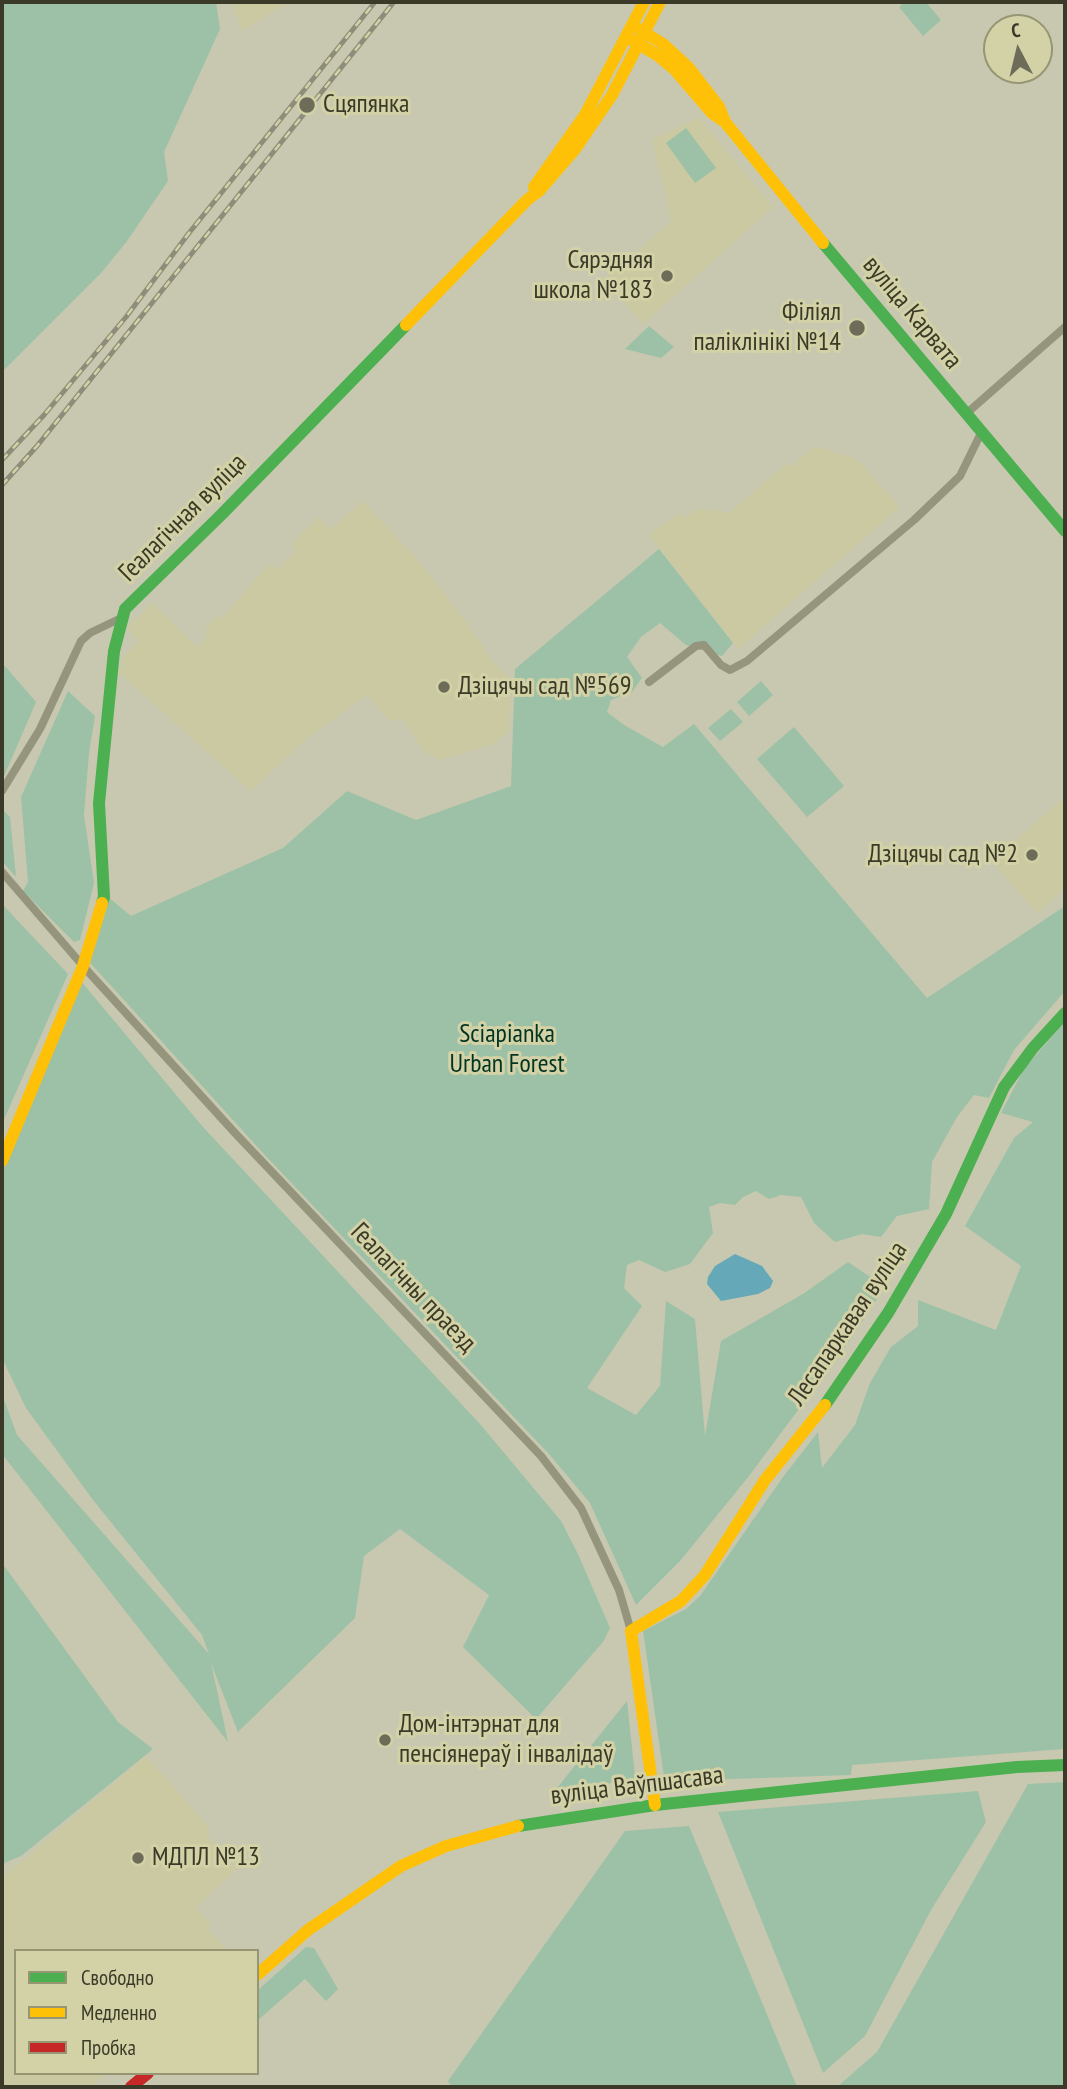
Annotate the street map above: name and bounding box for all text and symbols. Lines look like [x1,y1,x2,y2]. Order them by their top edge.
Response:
north arrow [983,14,1053,84]
text: С [1010,18,1021,43]
place label: Сцяпянка [323,89,409,121]
marker: Сцяпянка [297,95,317,115]
place label: Сярэдняя школа №183 [533,245,653,306]
street label: вуліца Карвата [856,250,968,376]
marker: Сярэдняя школа №183 [659,268,675,284]
place label: Філіял паліклінікі №14 [693,297,841,358]
marker: Філіял паліклінікі №14 [847,318,867,338]
street label: Геалагічная вуліца [113,448,253,588]
place label: Дзіцячы сад №569 [458,671,631,703]
marker: Дзіцячы сад №569 [436,679,452,695]
place label: Дзіцячы сад №2 [868,839,1018,871]
marker: Дзіцячы сад №2 [1024,847,1040,863]
park label: Sciapianka Urban Forest [449,1019,565,1080]
street label: Геалагічны праезд [344,1217,482,1359]
street label: Лесапаркавая вуліца [782,1236,914,1412]
place label: Дом-інтэрнат для пенсіянераў і інвалідаў [399,1709,613,1770]
marker: Дом-інтэрнат для пенсіянераў і інвалідаў [377,1732,393,1748]
street label: вуліца Ваўпшасава [549,1760,725,1812]
place label: МДПЛ №13 [152,1842,260,1874]
marker: МДПЛ №13 [130,1850,146,1866]
legend [14,1949,259,2075]
text: Свободно [81,1964,154,1991]
text: Медленно [81,1999,157,2026]
text: Пробка [81,2034,136,2061]

